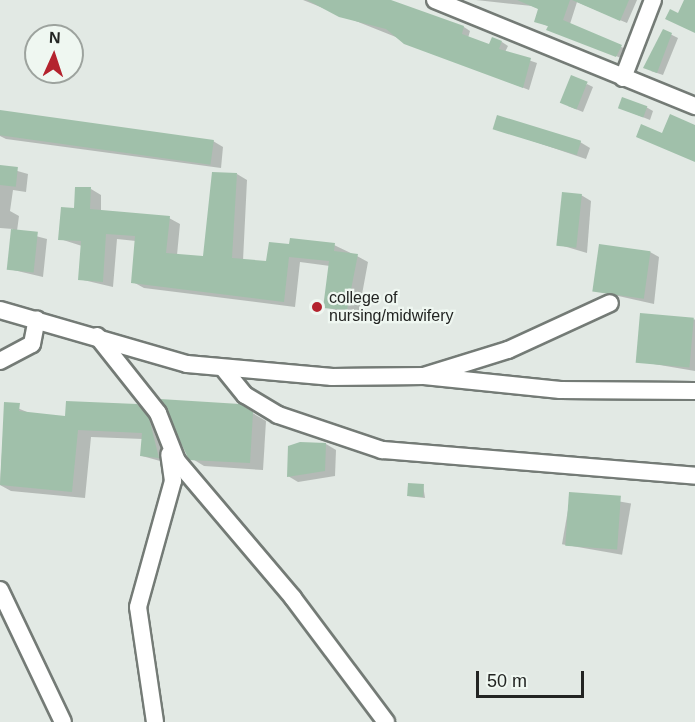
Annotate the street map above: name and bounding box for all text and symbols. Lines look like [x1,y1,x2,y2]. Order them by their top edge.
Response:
north arrow [24,24,84,84]
text: N [49,29,61,46]
place label: college of nursing/midwifery [329,288,453,326]
marker: college of nursing/midwifery [310,300,324,314]
scale bar [479,659,587,697]
text: 50 m [487,671,527,691]

